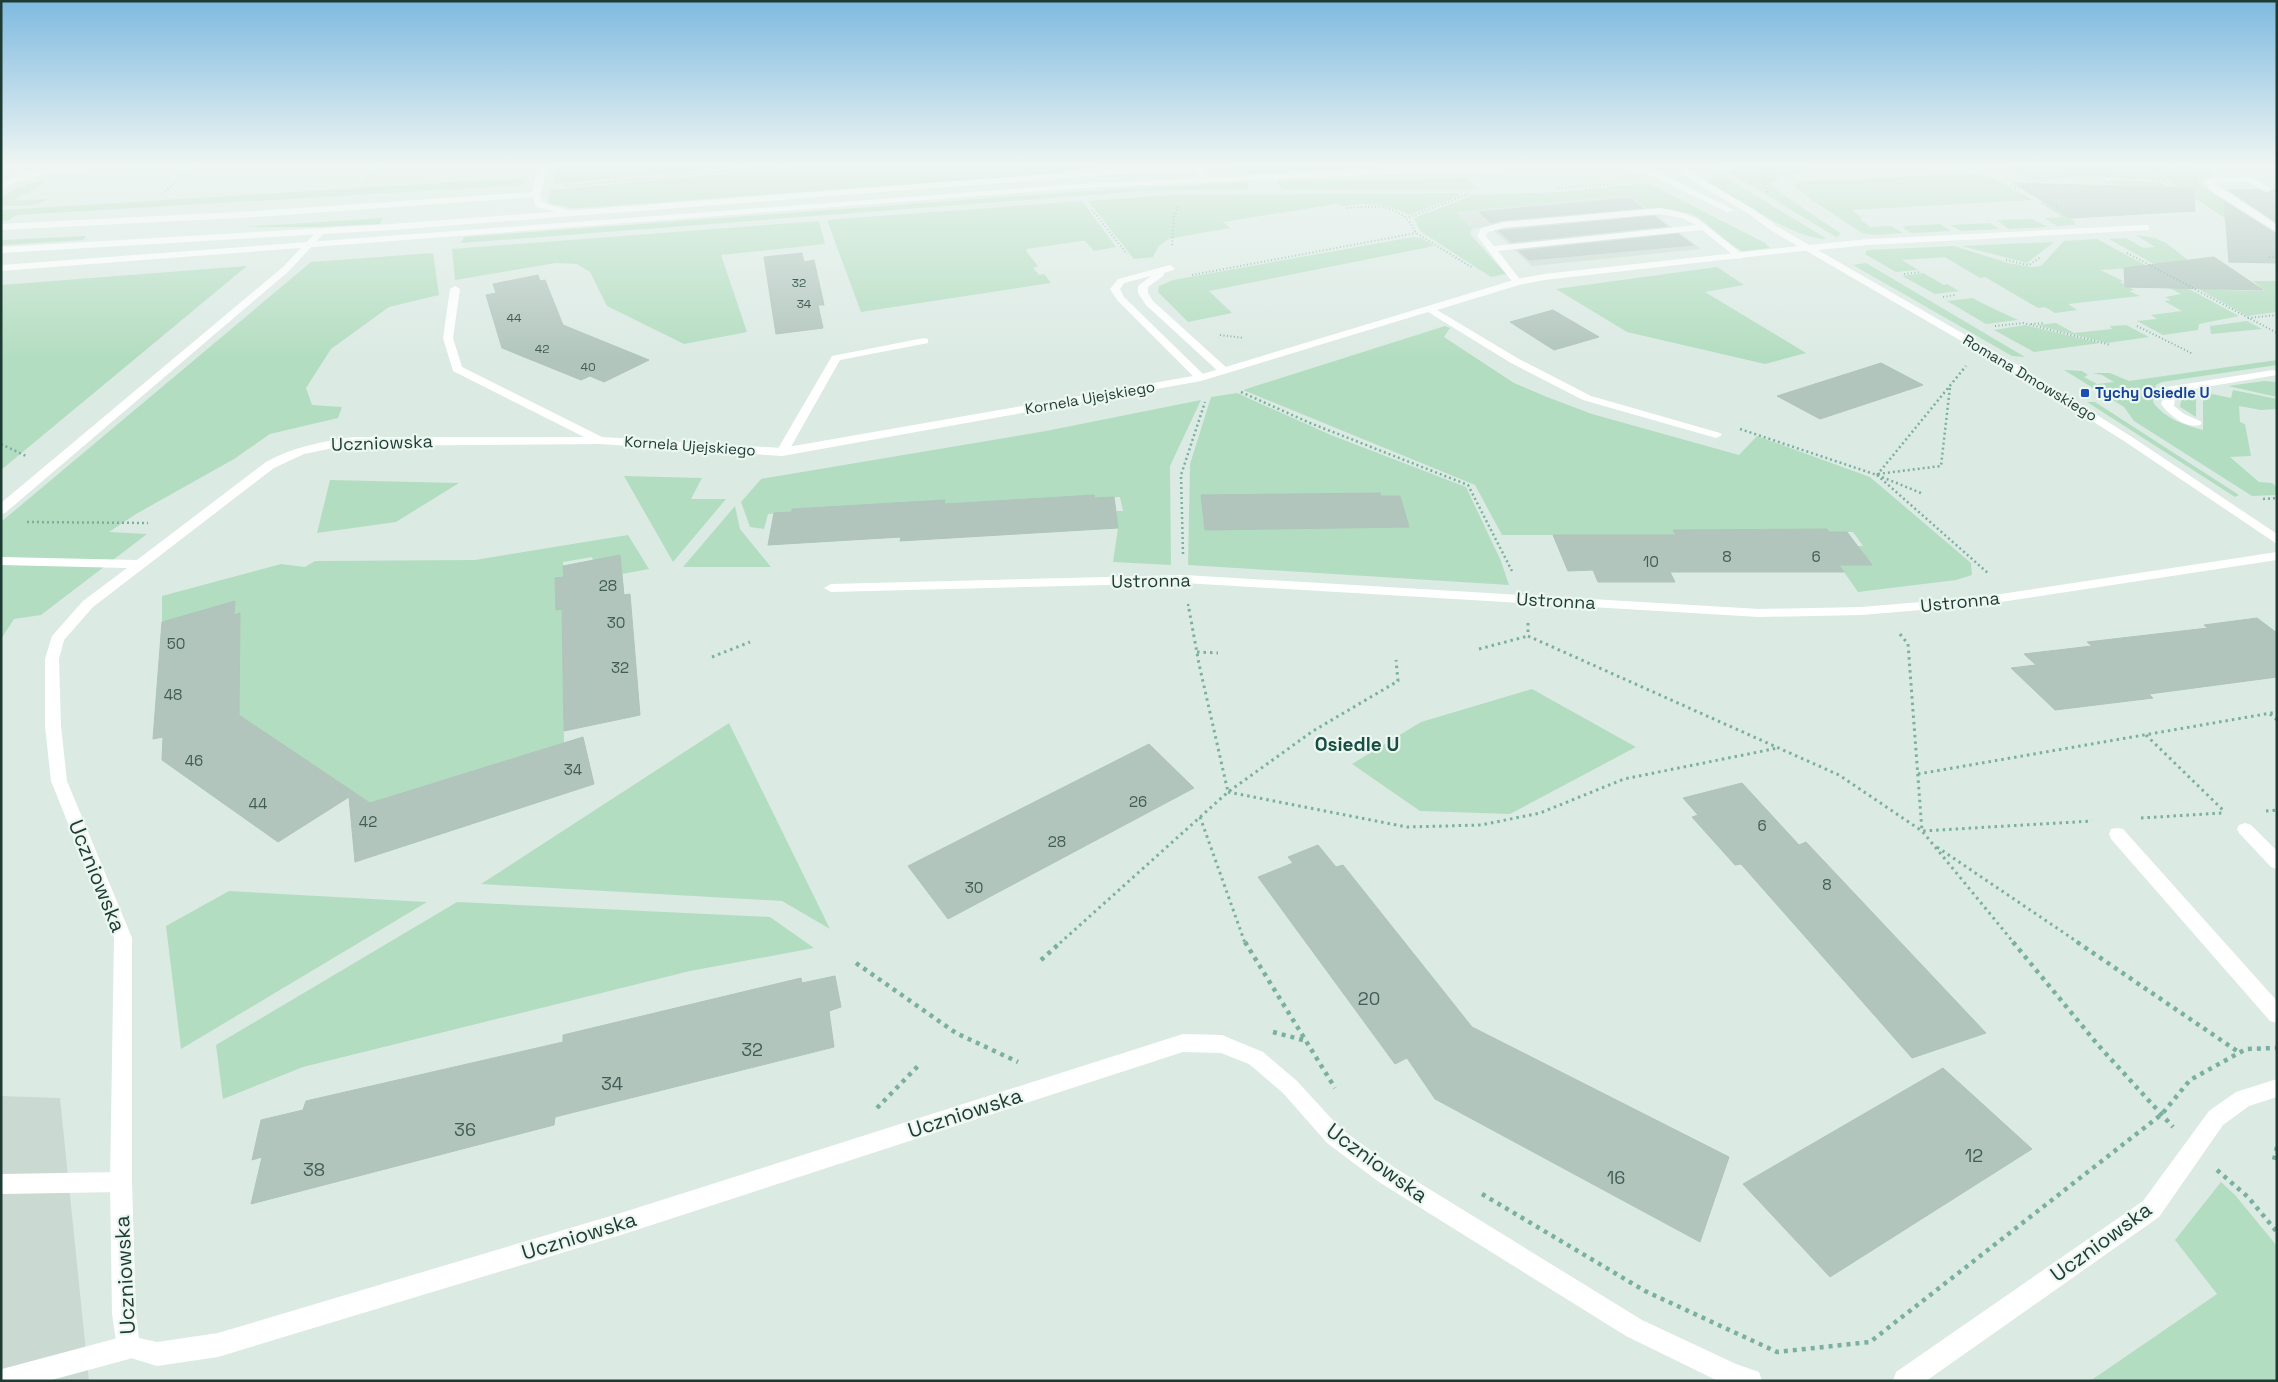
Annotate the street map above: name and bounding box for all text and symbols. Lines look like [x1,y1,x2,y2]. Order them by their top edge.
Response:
house number: 32 [792,275,806,291]
house number: 34 [797,296,812,312]
house number: 44 [506,310,522,326]
street label: Romana Dmowskiego [1960,330,2101,425]
house number: 42 [535,341,549,357]
house number: 40 [580,359,596,375]
street label: Kornela Ujejskiego [1023,377,1156,418]
place label: Tychy Osiedle U [2095,383,2210,402]
marker: Tychy Osiedle U [2079,387,2091,399]
street label: Uczniowska [331,429,433,456]
street label: Kornela Ujejskiego [624,431,756,460]
house number: 8 [1722,547,1732,566]
house number: 6 [1811,547,1821,566]
house number: 10 [1643,552,1659,571]
street label: Ustronna [1111,568,1191,593]
house number: 28 [599,576,617,595]
street label: Ustronna [1919,586,2001,617]
street label: Ustronna [1516,587,1596,614]
house number: 30 [607,613,625,632]
house number: 50 [167,634,185,653]
house number: 32 [611,658,629,677]
house number: 48 [164,685,182,704]
district label: Osiedle U [1315,732,1399,757]
house number: 46 [185,751,203,770]
house number: 34 [564,760,582,779]
house number: 26 [1129,792,1147,811]
house number: 44 [249,794,267,813]
house number: 42 [359,812,377,831]
street label: Uczniowska [63,816,132,936]
house number: 6 [1757,816,1767,835]
house number: 28 [1048,832,1066,851]
house number: 8 [1822,875,1832,894]
house number: 30 [965,878,983,897]
house number: 20 [1358,987,1380,1010]
house number: 32 [741,1038,763,1061]
house number: 34 [601,1072,623,1095]
street label: Uczniowska [904,1081,1026,1144]
street label: Uczniowska [1321,1117,1433,1208]
house number: 36 [454,1118,476,1141]
house number: 12 [1965,1144,1983,1167]
house number: 38 [303,1158,325,1181]
house number: 16 [1607,1166,1625,1189]
street label: Uczniowska [2045,1196,2157,1287]
street label: Uczniowska [518,1205,640,1266]
street label: Uczniowska [108,1215,141,1335]

